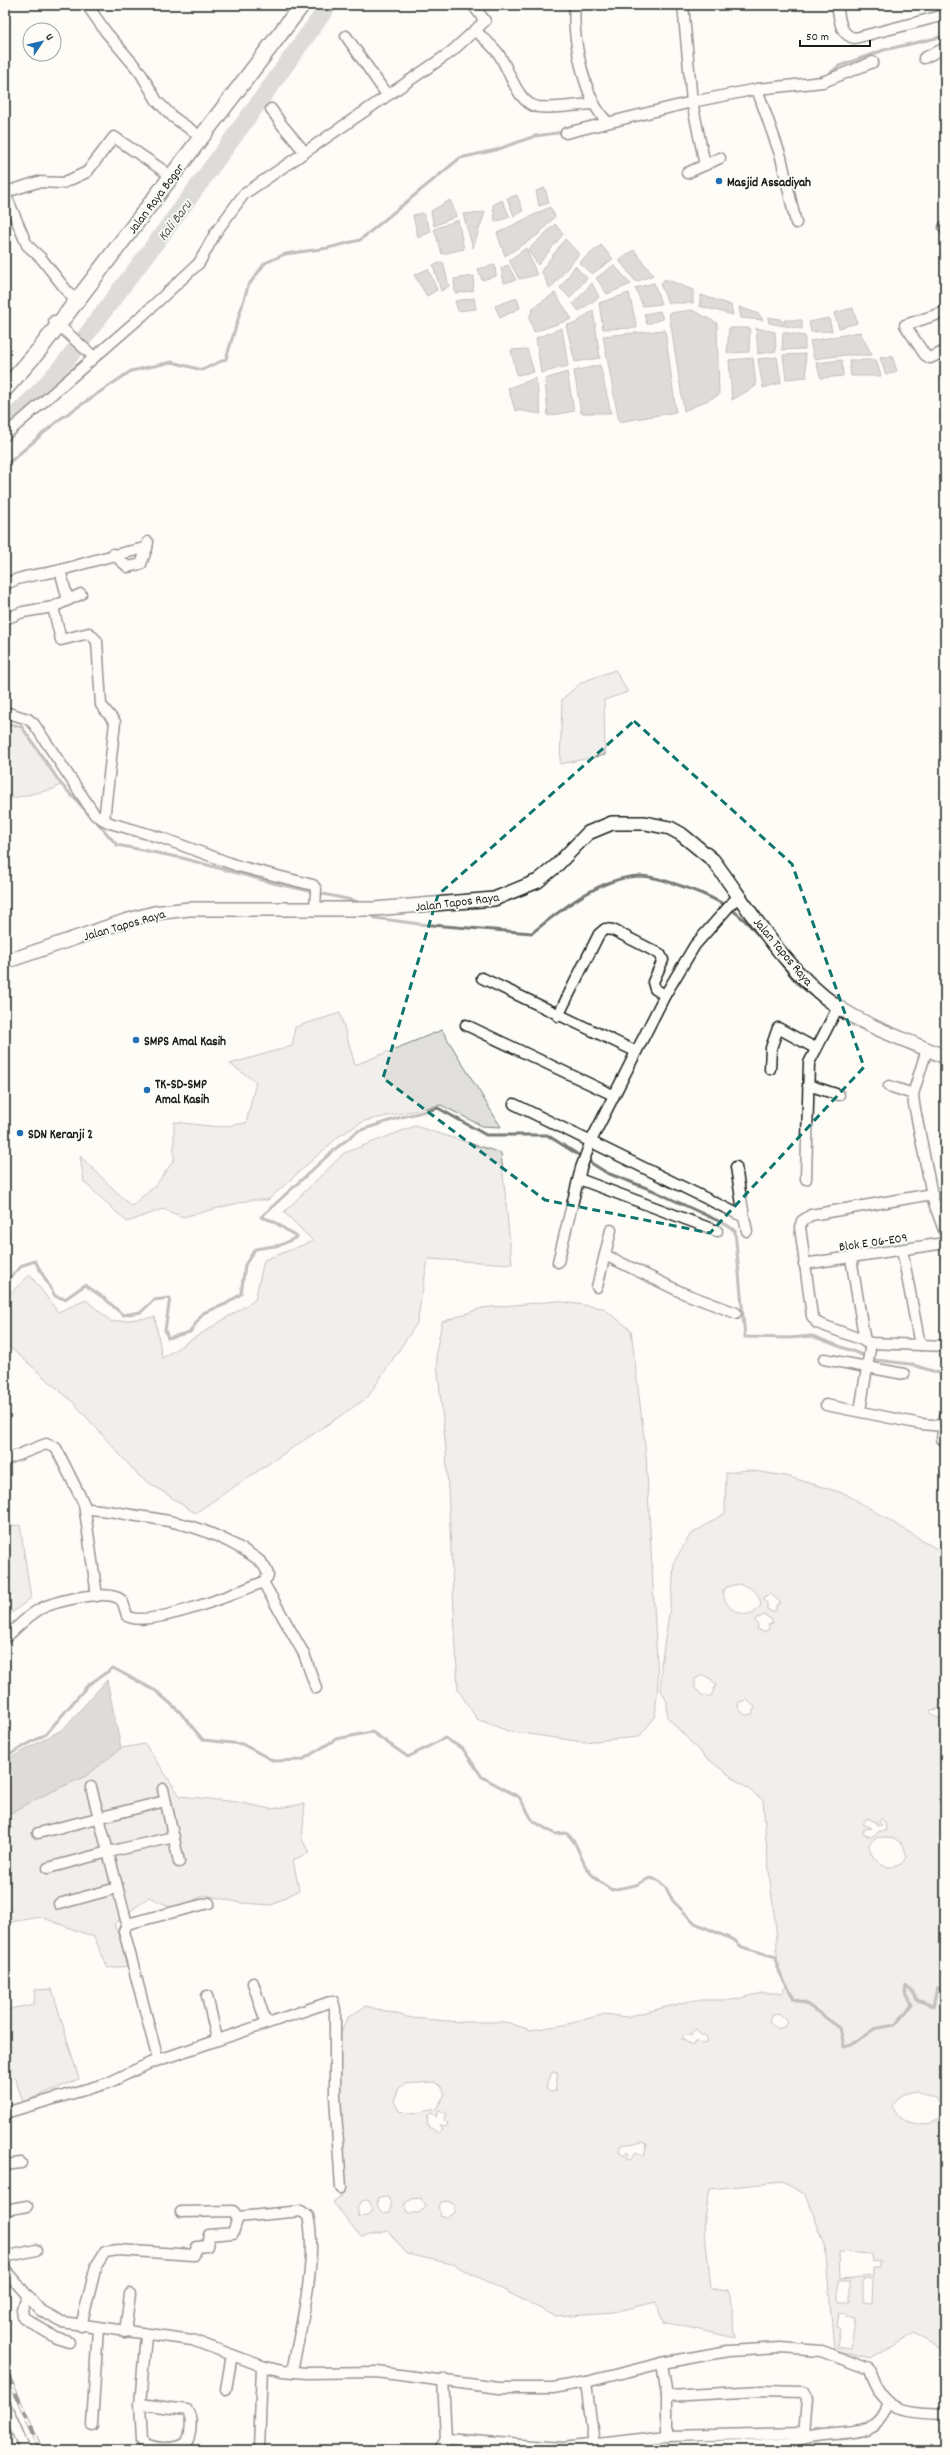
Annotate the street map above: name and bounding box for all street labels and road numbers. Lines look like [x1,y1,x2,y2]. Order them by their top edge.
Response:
street label: Jalan Raya Bogor [124,160,190,239]
street label: Jalan Tapos Raya [414,889,501,918]
street label: Jalan Tapos Raya [82,905,169,947]
street label: Jalan Tapos Raya [748,914,817,992]
street label: Blok E 06-E09 [838,1229,909,1258]

